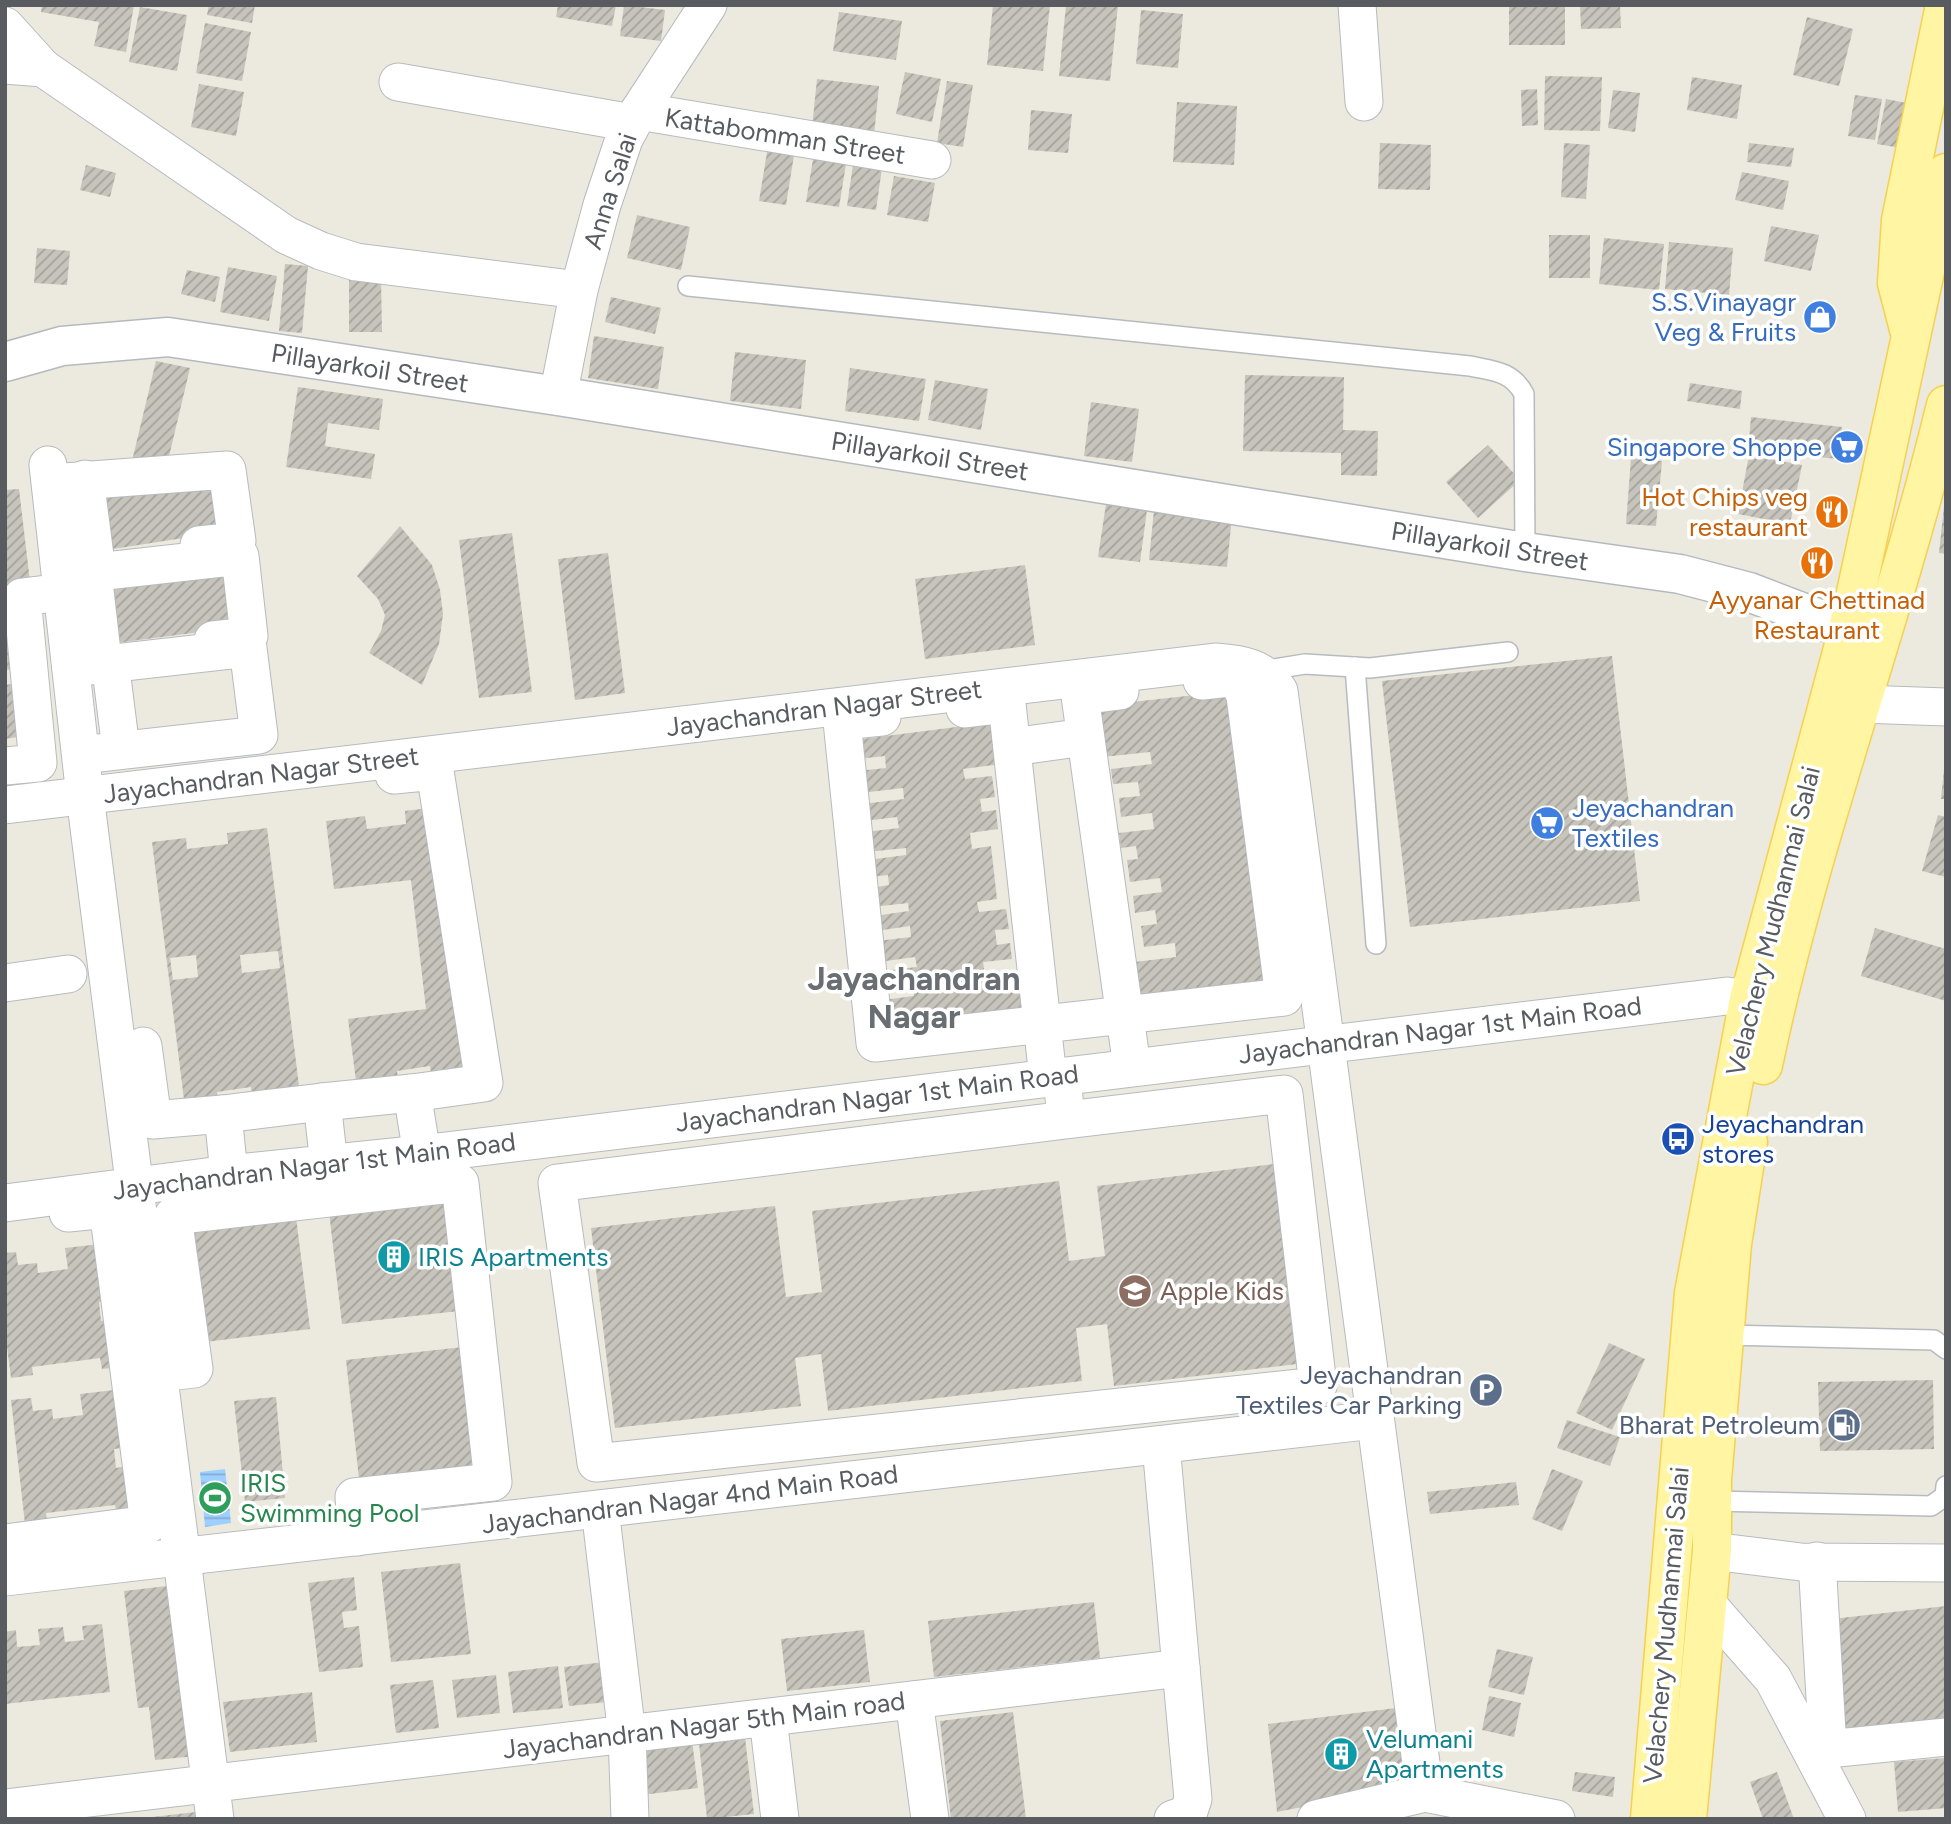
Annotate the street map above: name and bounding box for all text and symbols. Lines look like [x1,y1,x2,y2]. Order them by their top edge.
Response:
street label: Kattabomman Street [662,101,908,171]
street label: Anna Salai [576,129,644,253]
place label: S.S.Vinayagr Veg & Fruits [1651,286,1796,348]
shop icon: S.S.Vinayagr Veg & Fruits [1801,298,1839,336]
street label: Pillayarkoil Street [269,337,471,399]
street label: Pillayarkoil Street [829,425,1031,487]
supermarket icon: Singapore Shoppe [1828,428,1866,466]
place label: Singapore Shoppe [1607,431,1822,463]
place label: Hot Chips veg restaurant [1641,481,1808,543]
restaurant icon: Hot Chips veg restaurant [1813,493,1851,531]
street label: Pillayarkoil Street [1389,515,1591,577]
restaurant icon: Ayyanar Chettinad Restaurant [1798,544,1836,582]
place label: Ayyanar Chettinad Restaurant [1709,584,1925,646]
street label: Jayachandran Nagar Street [664,673,984,743]
street label: Jayachandran Nagar Street [101,740,421,810]
street label: Velachery Mudhanmai Salai [1719,763,1827,1079]
place label: Jeyachandran Textiles [1572,792,1734,854]
supermarket icon: Jeyachandran Textiles [1528,804,1566,842]
district label: Jayachandran Nagar [807,959,1021,1036]
street label: Jayachandran Nagar 1st Main Road [1237,989,1643,1071]
street label: Jayachandran Nagar 1st Main Road [674,1057,1080,1139]
place label: Jeyachandran stores [1702,1108,1864,1170]
bus stop icon: Jeyachandran stores [1659,1120,1697,1158]
street label: Jayachandran Nagar 1st Main Road [111,1125,517,1207]
building icon: IRIS Apartments [375,1238,413,1276]
place label: IRIS Apartments [418,1241,608,1273]
school or university icon: Apple Kids [1116,1272,1154,1310]
place label: Apple Kids [1160,1275,1284,1307]
place label: Jeyachandran Textiles Car Parking [1236,1359,1462,1421]
parking icon: Jeyachandran Textiles Car Parking [1467,1371,1505,1409]
fuel station icon: Bharat Petroleum [1825,1406,1863,1444]
place label: Bharat Petroleum [1619,1409,1820,1441]
street label: Jayachandran Nagar 4nd Main Road [480,1458,900,1540]
street label: Velachery Mudhanmai Salai [1636,1465,1696,1785]
place label: IRIS Swimming Pool [240,1467,420,1529]
sports icon: IRIS Swimming Pool [196,1479,234,1517]
street label: Jayachandran Nagar 5th Main road [501,1684,907,1766]
place label: Velumani Apartments [1366,1723,1504,1785]
building icon: Velumani Apartments [1322,1735,1360,1773]

